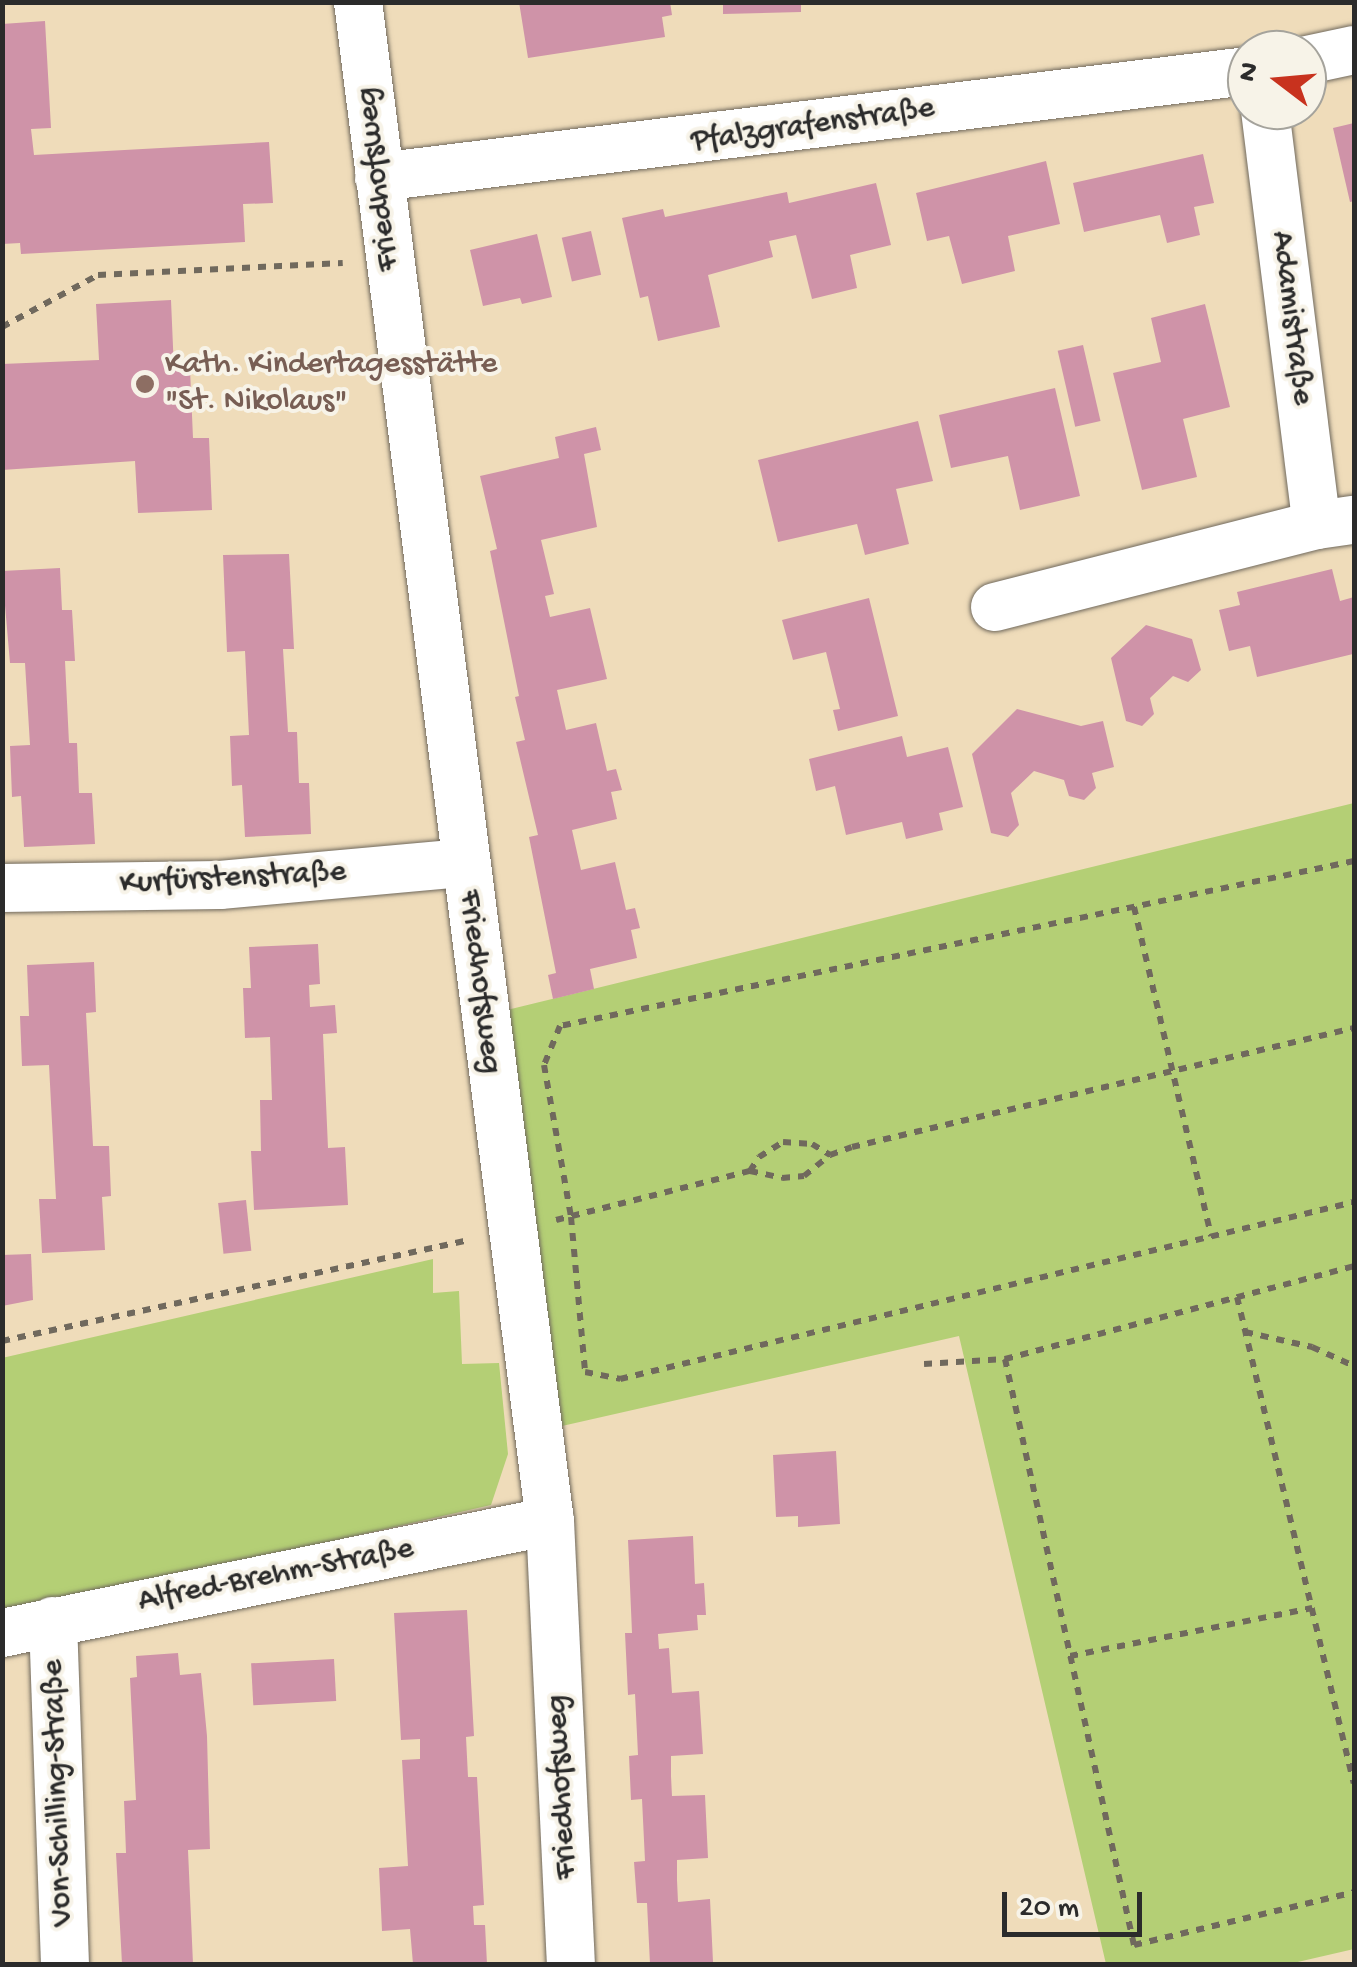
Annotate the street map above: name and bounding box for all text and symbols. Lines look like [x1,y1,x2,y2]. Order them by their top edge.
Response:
north arrow [1227,30,1327,130]
text: N [1231,59,1268,85]
street label: Friedhofsweg [349,85,409,273]
street label: Pfalzgrafenstraße [689,90,937,162]
street label: Adamistraße [1261,229,1321,407]
place label: Kath. Kindertagesstätte "St. Nikolaus" [165,347,497,422]
marker: Kath. Kindertagesstätte "St. Nikolaus" [134,373,156,395]
street label: Kurfürstenstraße [119,854,347,904]
street label: Friedhofsweg [449,888,509,1076]
street label: Alfred-Brehm-Straße [135,1530,417,1622]
street label: Von-Schilling-Straße [35,1659,83,1927]
street label: Friedhofsweg [539,1694,587,1880]
scale bar [1007,1872,1147,1934]
text: 20 m [1019,1892,1079,1927]

